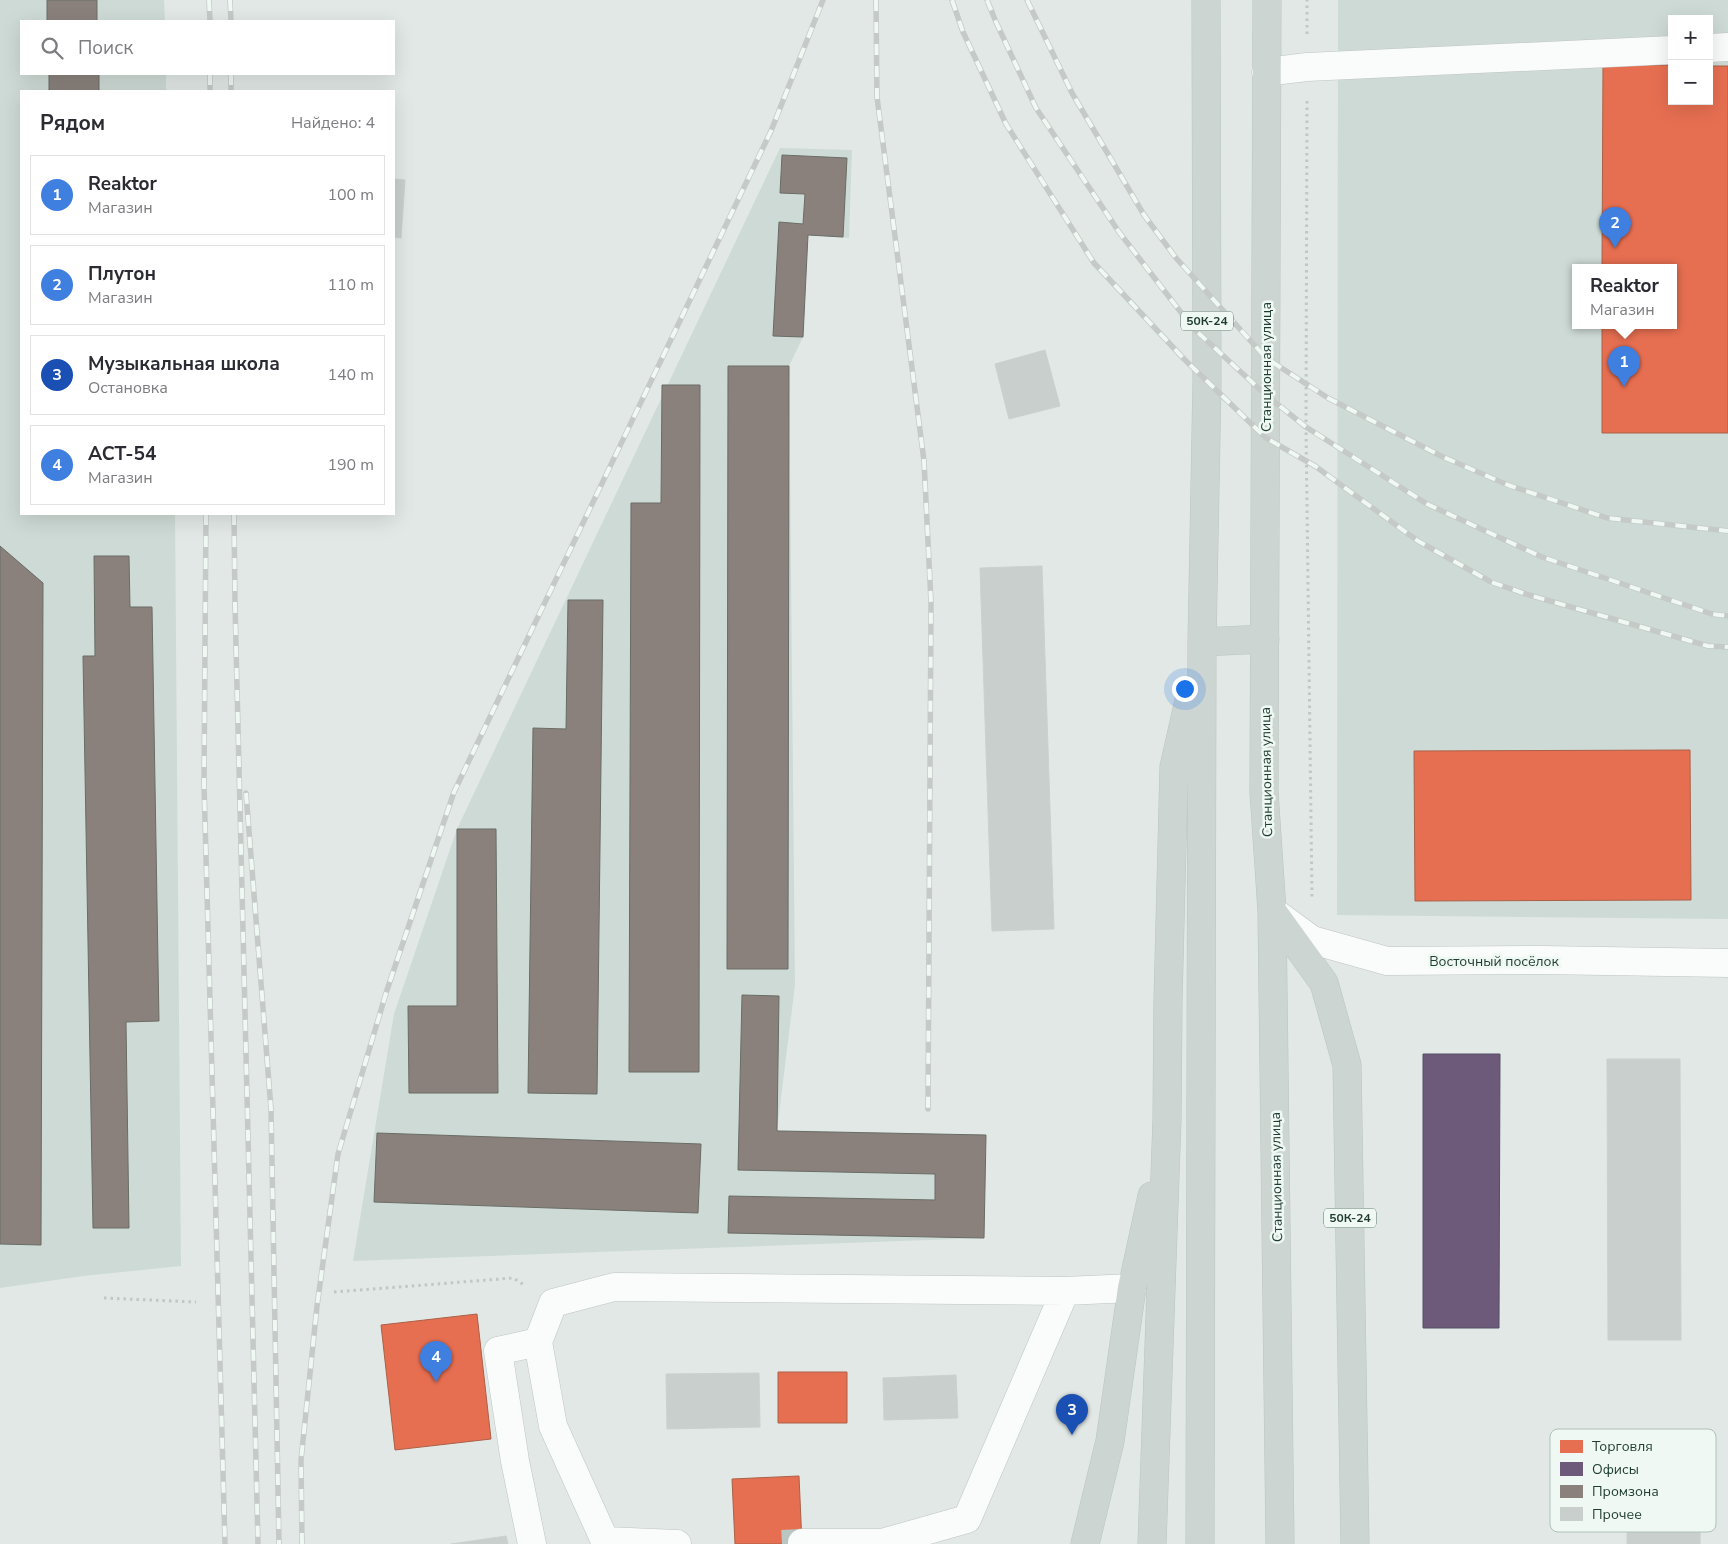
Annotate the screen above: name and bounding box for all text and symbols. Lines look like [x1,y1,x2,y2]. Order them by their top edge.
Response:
map controls [1668,15,1713,105]
button: + [1668,15,1713,60]
search box [20,20,395,75]
icon: search [38,34,66,62]
text: Поиск [78,35,133,61]
button: − [1668,60,1713,105]
text: Рядом [40,109,105,137]
text: Найдено: 4 [291,112,375,134]
text: Reaktor [88,171,157,197]
text: 1 [52,184,62,206]
text: 100 m [327,184,374,206]
text: Магазин [88,197,153,219]
pin: 2 [1599,207,1631,248]
text: Плутон [88,261,156,287]
popup [1572,264,1677,329]
text: Reaktor [1590,273,1659,299]
text: 2 [52,274,62,296]
text: 110 m [327,274,374,296]
text: Магазин [88,287,153,309]
text: Магазин [1590,299,1655,321]
street label: Станционная улица [1257,302,1276,432]
road number: 50К-24 [1181,312,1233,331]
pin: 1 [1608,346,1640,387]
text: Музыкальная школа [88,351,280,377]
text: 3 [52,364,62,386]
text: 140 m [327,364,374,386]
text: Остановка [88,377,168,399]
text: АСТ-54 [88,441,156,467]
text: 4 [52,454,62,476]
text: 190 m [327,454,374,476]
text: Магазин [88,467,153,489]
your location [1172,676,1198,702]
street label: Станционная улица [1256,707,1277,837]
street label: Восточный посёлок [1429,952,1559,971]
street label: Станционная улица [1266,1112,1287,1242]
road number: 50К-24 [1324,1208,1376,1228]
pin: 4 [420,1341,452,1382]
pin: 3 [1056,1394,1088,1435]
legend [1550,1429,1716,1532]
text: Торговля [1592,1437,1653,1456]
text: Офисы [1592,1460,1639,1479]
text: Промзона [1592,1482,1659,1501]
text: Прочее [1592,1505,1642,1524]

